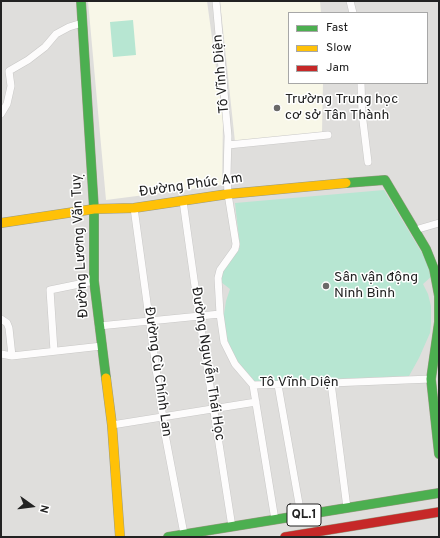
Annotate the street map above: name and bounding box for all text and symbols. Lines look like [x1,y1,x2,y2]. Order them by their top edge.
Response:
legend [288,12,428,84]
text: Fast [326,20,348,36]
street label: Tô Vĩnh Diện [210,34,234,114]
text: Slow [326,40,352,56]
text: Jam [326,60,349,76]
place label: Trường Trung học cơ sở Tân Thành [285,92,398,124]
marker: Trường Trung học cơ sở Tân Thành [272,103,282,113]
street label: Đường Phúc Am [138,170,244,202]
street label: Đường Lương Văn Tuỵ [69,174,93,318]
place label: Sân vận động Ninh Bình [334,270,418,302]
marker: Sân vận động Ninh Bình [321,281,331,291]
street label: Đường Nguyễn Thái Học [187,286,227,442]
street label: Đường Cù Chính Lan [140,306,174,438]
street label: Tô Vĩnh Diện [259,375,339,391]
north arrow [12,486,52,526]
text: N [36,503,51,514]
road number: QL.1 [287,504,321,526]

